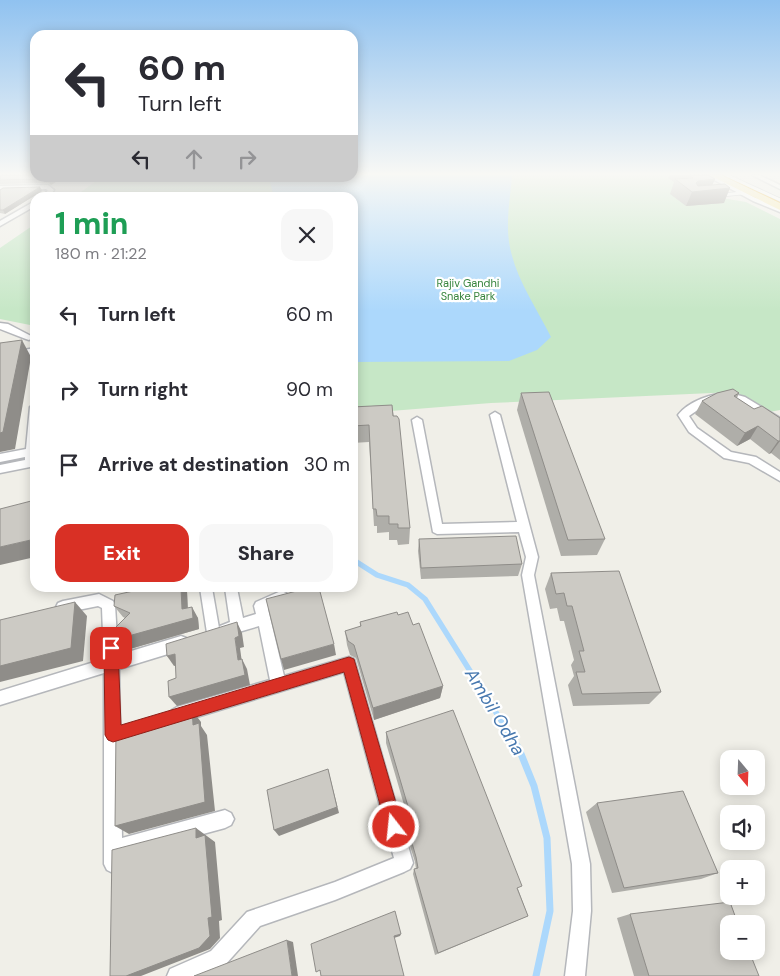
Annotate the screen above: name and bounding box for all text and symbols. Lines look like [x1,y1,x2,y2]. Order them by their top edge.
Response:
text: 60 m [138,45,226,91]
icon: left [55,50,120,115]
text: Turn left [138,89,222,118]
icon: left [127,145,155,173]
icon: ahead [180,145,208,173]
icon: right [233,145,261,173]
text: 1 min [55,204,128,243]
button: close [281,209,333,261]
text: 180 m · 21:22 [55,243,147,264]
park label: Rajiv Gandhi Snake Park [437,276,499,303]
icon: left [55,301,83,329]
text: Turn left [98,302,176,327]
text: 60 m [286,302,333,327]
icon: right [55,376,83,404]
text: Turn right [98,377,188,402]
text: 90 m [286,377,333,402]
icon: arrive [55,451,83,479]
text: Arrive at destination [98,452,289,477]
text: 30 m [304,452,350,477]
button: Exit [55,524,189,582]
button: Share [199,524,333,582]
pin [90,627,132,669]
icon: arrive [97,634,125,662]
water label: Ambil Odha [459,663,531,760]
north arrow [720,750,765,795]
map controls [720,750,765,960]
position arrow [367,800,419,852]
button: sound [720,805,765,850]
button: + [720,860,765,905]
button: − [720,915,765,960]

